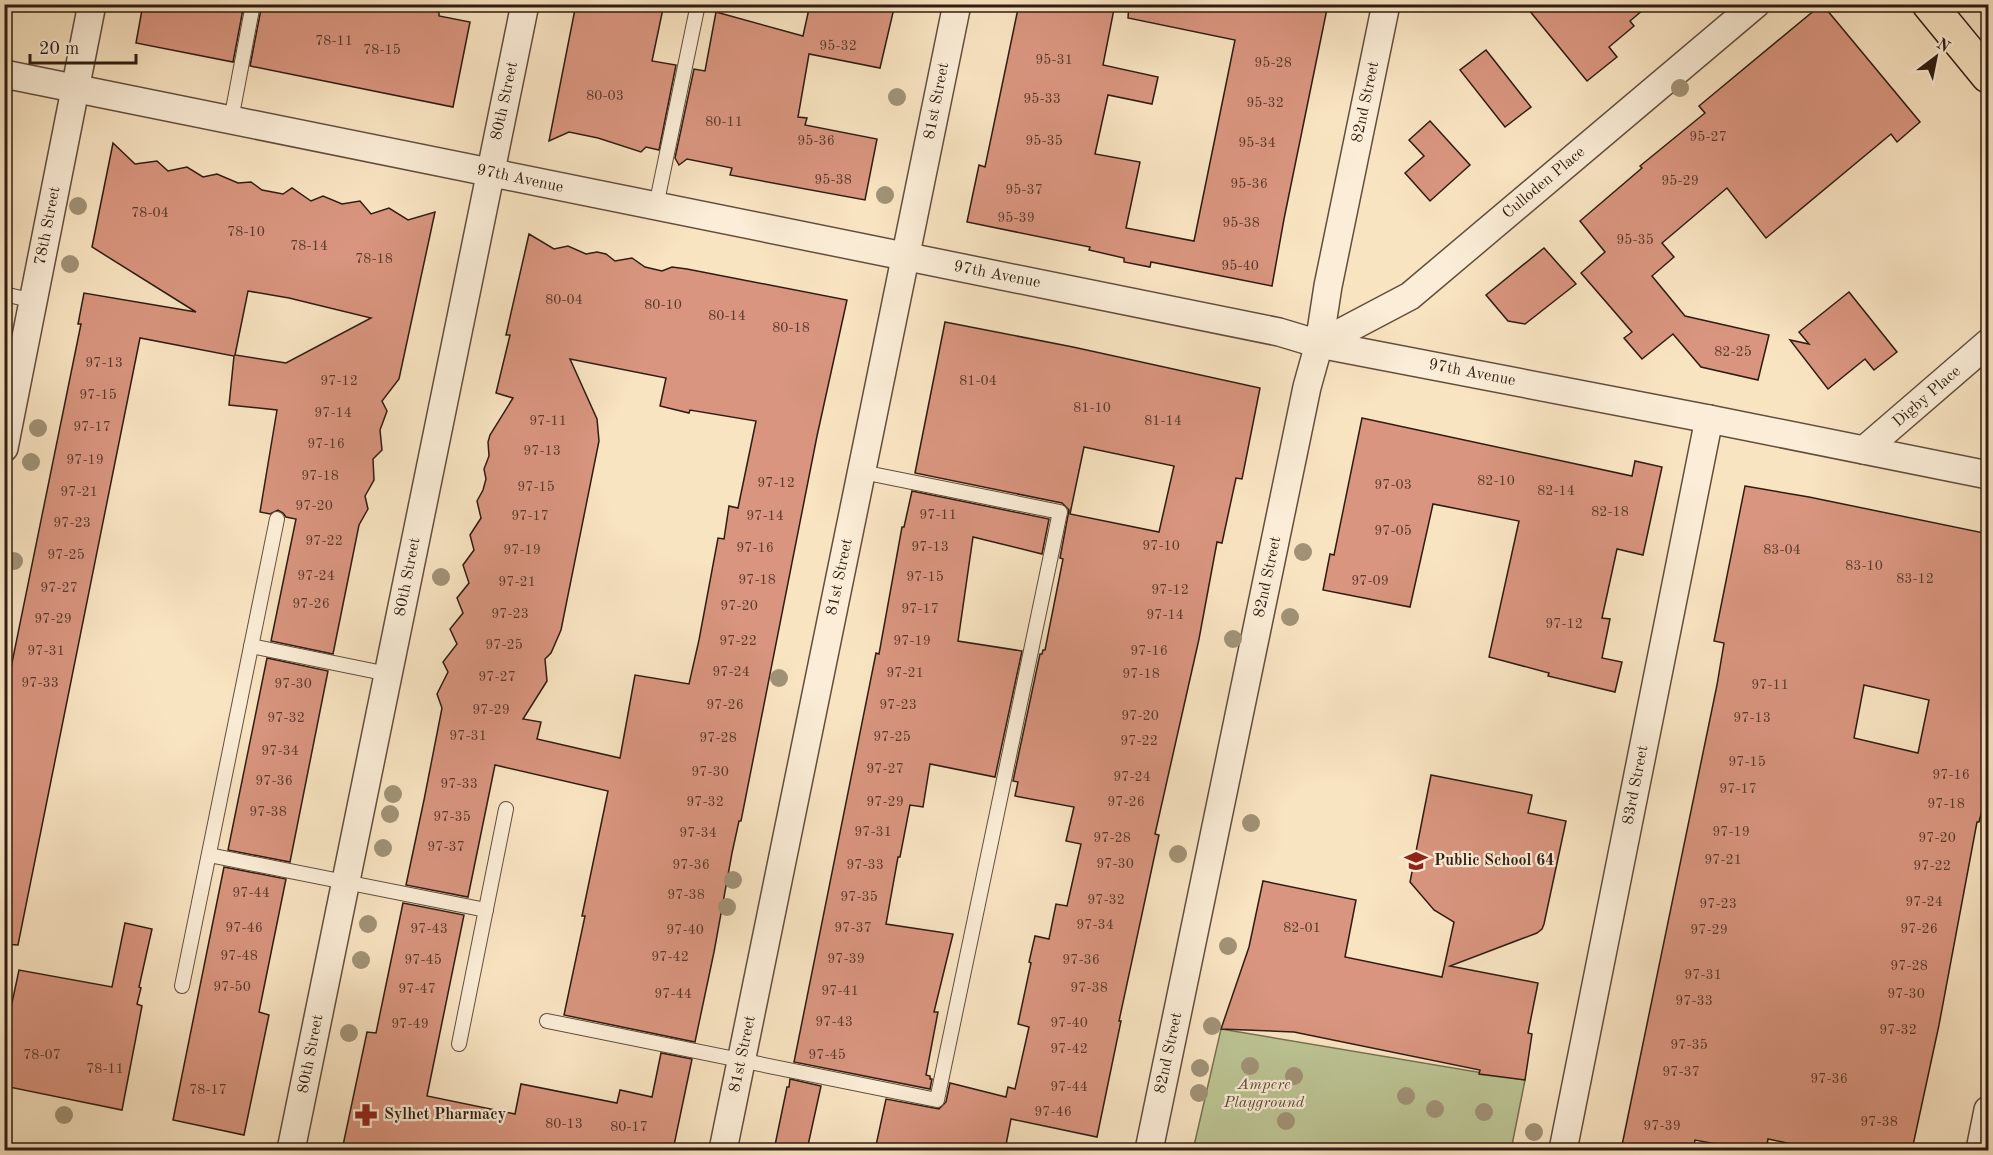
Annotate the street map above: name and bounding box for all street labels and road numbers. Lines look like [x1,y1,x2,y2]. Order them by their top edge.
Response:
street label: 80th Street [489,60,521,142]
street label: 82nd Street [1350,60,1382,144]
street label: 81st Street [922,61,952,141]
street label: Culloden Place [1500,144,1588,222]
street label: 97th Avenue [475,162,565,196]
street label: 78th Street [33,185,64,267]
street label: 97th Avenue [952,259,1042,291]
street label: 97th Avenue [1427,357,1517,389]
street label: Digby Place [1890,363,1964,431]
street label: 82nd Street [1252,535,1284,619]
street label: 80th Street [393,536,424,618]
street label: 81st Street [824,537,856,617]
street label: 83rd Street [1620,744,1652,826]
street label: 82nd Street [1153,1011,1185,1095]
street label: 80th Street [296,1013,327,1095]
street label: 81st Street [727,1014,759,1094]

